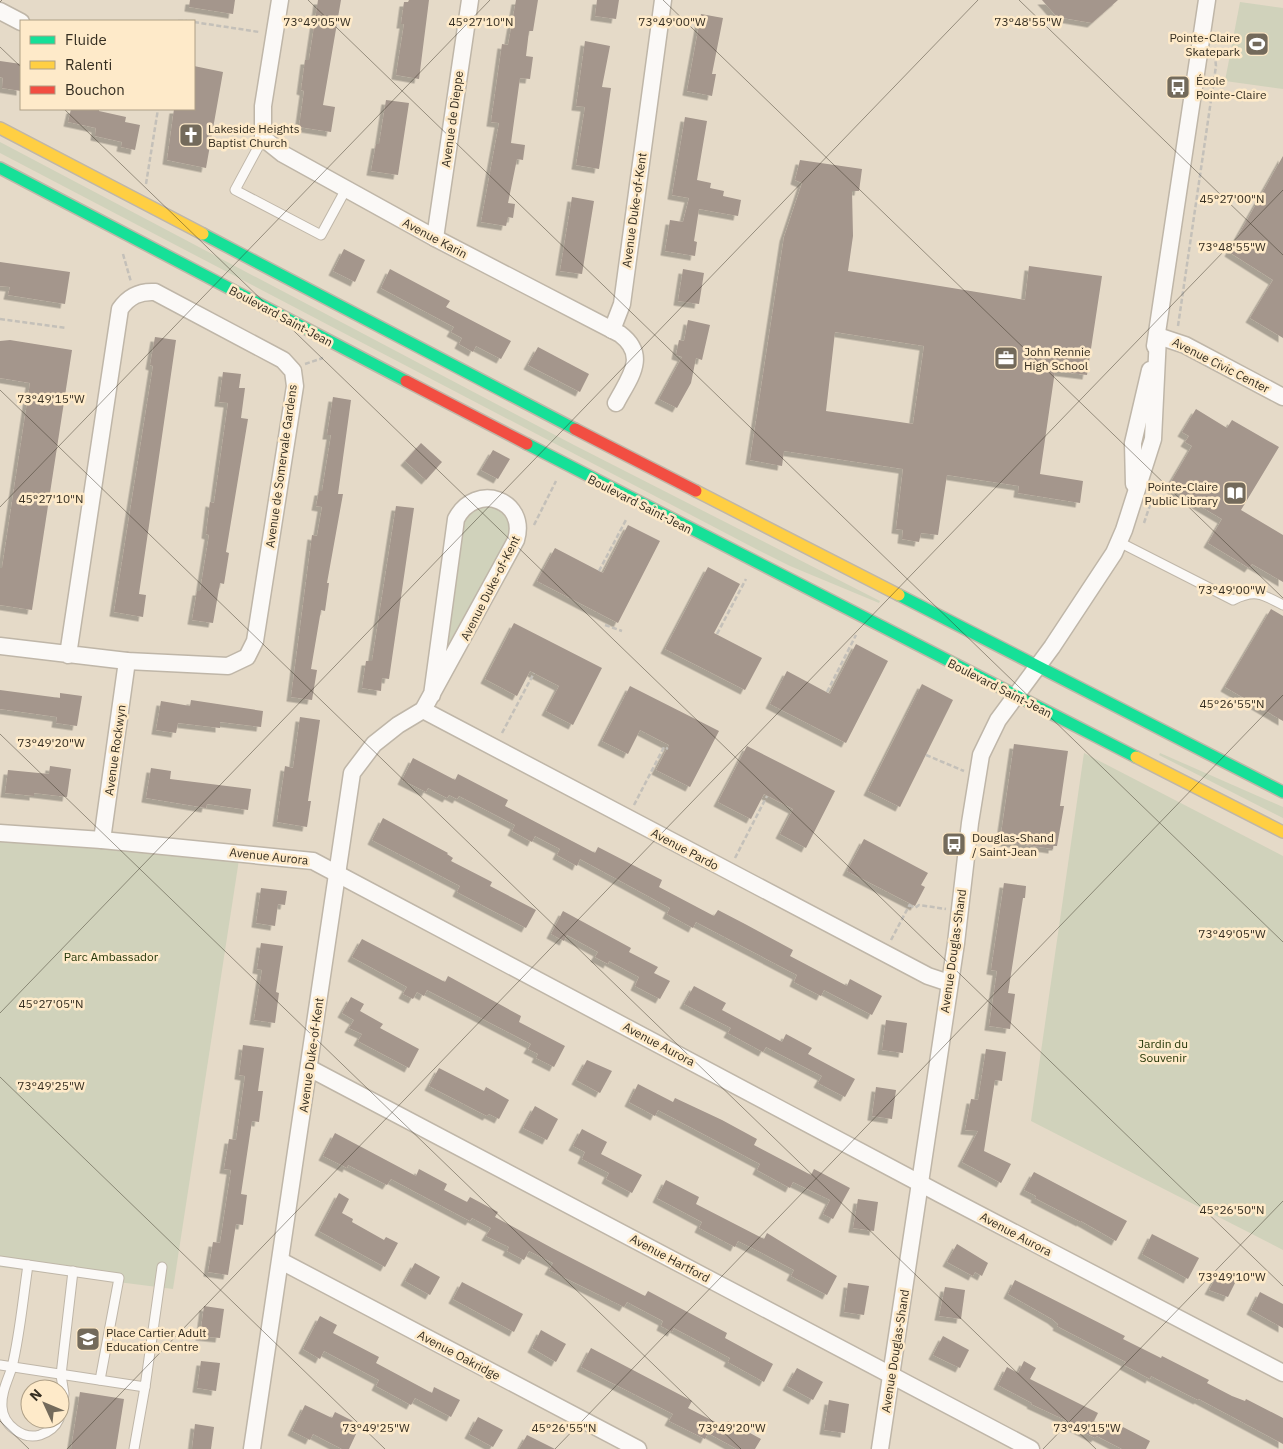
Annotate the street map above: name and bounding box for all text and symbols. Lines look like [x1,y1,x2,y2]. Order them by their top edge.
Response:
text: 73°49'05"W [283,14,351,29]
text: 45°27'10"N [448,14,514,29]
text: 73°49'00"W [638,14,706,29]
text: 73°48'55"W [994,14,1062,29]
legend [20,20,195,110]
text: Fluide [65,30,107,49]
place label: Pointe-Claire Skatepark [1170,30,1241,59]
sports icon: Pointe-Claire Skatepark [1244,31,1270,57]
text: Ralenti [65,55,112,74]
street label: Avenue de Dieppe [438,69,466,168]
place label: École Pointe-Claire [1196,73,1267,102]
bus stop icon: École Pointe-Claire [1165,74,1191,100]
text: Bouchon [65,80,125,99]
place label: Lakeside Heights Baptist Church [208,121,300,150]
church icon: Lakeside Heights Baptist Church [178,122,204,148]
street label: Avenue Duke-of-Kent [619,152,649,268]
text: 45°27'00"N [1199,191,1265,206]
street label: Avenue Karin [400,215,470,261]
text: 73°48'55"W [1198,239,1266,254]
street label: Boulevard Saint-Jean [227,282,335,350]
street label: Avenue Civic Center [1170,334,1273,396]
place label: John Rennie High School [1024,344,1091,373]
office icon: John Rennie High School [993,345,1019,371]
street label: Avenue de Somervale Gardens [262,383,300,549]
text: 73°49'15"W [17,391,85,406]
street label: Boulevard Saint-Jean [585,471,695,537]
place label: Pointe-Claire Public Library [1145,479,1218,508]
library icon: Pointe-Claire Public Library [1222,480,1248,506]
text: 45°27'10"N [18,491,84,506]
street label: Avenue Duke-of-Kent [457,533,523,643]
text: 73°49'00"W [1198,582,1266,597]
street label: Boulevard Saint-Jean [945,655,1055,721]
text: 45°26'55"N [1199,696,1265,711]
street label: Avenue Rockwyn [101,704,129,796]
text: 73°49'20"W [17,735,85,750]
street label: Avenue Pardo [649,825,722,873]
place label: Douglas-Shand / Saint-Jean [972,830,1054,859]
bus stop icon: Douglas-Shand / Saint-Jean [941,831,967,857]
street label: Avenue Aurora [229,844,310,868]
street label: Avenue Douglas-Shand [937,888,969,1014]
text: 73°49'05"W [1198,926,1266,941]
park label: Parc Ambassador [64,949,159,964]
text: 45°27'05"N [18,996,84,1011]
street label: Avenue Duke-of-Kent [296,997,326,1113]
street label: Avenue Aurora [620,1019,698,1069]
park label: Jardin du Souvenir [1138,1036,1188,1065]
text: 73°49'25"W [17,1078,85,1093]
text: 45°26'50"N [1199,1202,1265,1217]
street label: Avenue Aurora [977,1209,1055,1259]
street label: Avenue Hartford [628,1231,712,1285]
text: 73°49'10"W [1198,1269,1266,1284]
street label: Avenue Douglas-Shand [878,1288,912,1414]
place label: Place Cartier Adult Education Centre [106,1325,207,1354]
school or university icon: Place Cartier Adult Education Centre [75,1326,101,1352]
street label: Avenue Oakridge [415,1327,503,1383]
north arrow [20,1379,70,1429]
text: N [26,1385,46,1405]
text: 73°49'25"W [342,1420,410,1435]
text: 45°26'55"N [531,1420,597,1435]
text: 73°49'20"W [698,1420,766,1435]
text: 73°49'15"W [1053,1420,1121,1435]

